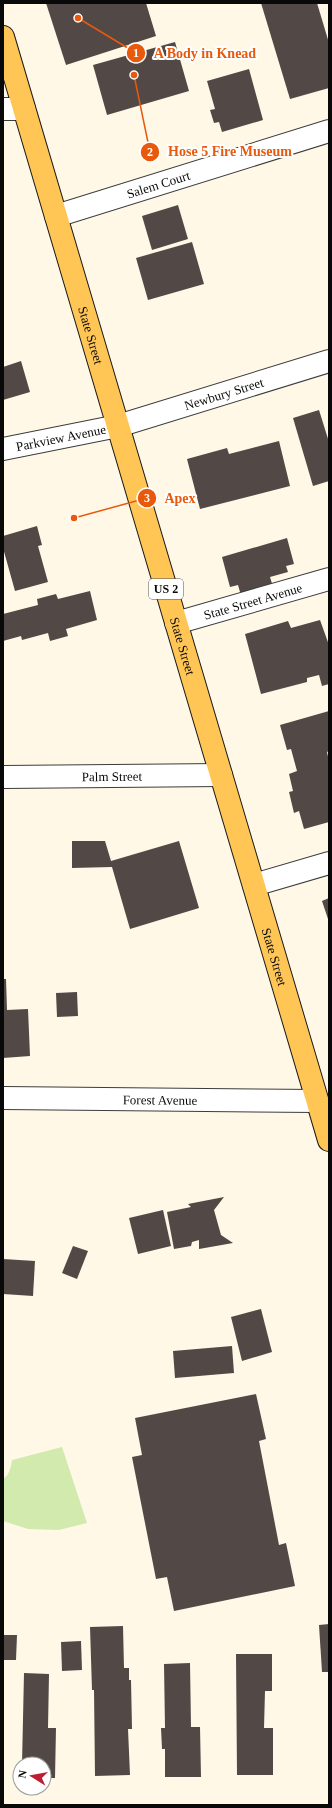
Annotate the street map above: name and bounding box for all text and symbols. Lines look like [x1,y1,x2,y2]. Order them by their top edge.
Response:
callout: A Body in Knead [126,40,265,66]
text: 1 [133,46,139,60]
text: A Body in Knead [154,46,256,61]
callout: Hose 5 Fire Museum [140,139,300,165]
text: Hose 5 Fire Museum [168,144,292,159]
text: 2 [147,145,153,159]
street label: Salem Court [125,167,192,201]
street label: State Street [75,305,107,366]
street label: Newbury Street [182,374,266,413]
street label: Parkview Avenue [15,421,107,454]
callout: Apex [137,485,204,511]
text: 3 [144,491,150,505]
text: Apex [164,491,196,506]
road number: US 2 [149,579,183,599]
street label: State Street Avenue [202,580,304,622]
street label: State Street [167,615,199,677]
street label: Palm Street [82,768,143,784]
street label: State Street [259,926,291,988]
street label: Forest Avenue [123,1092,198,1107]
north arrow [12,1756,52,1796]
text: N [16,1769,29,1779]

